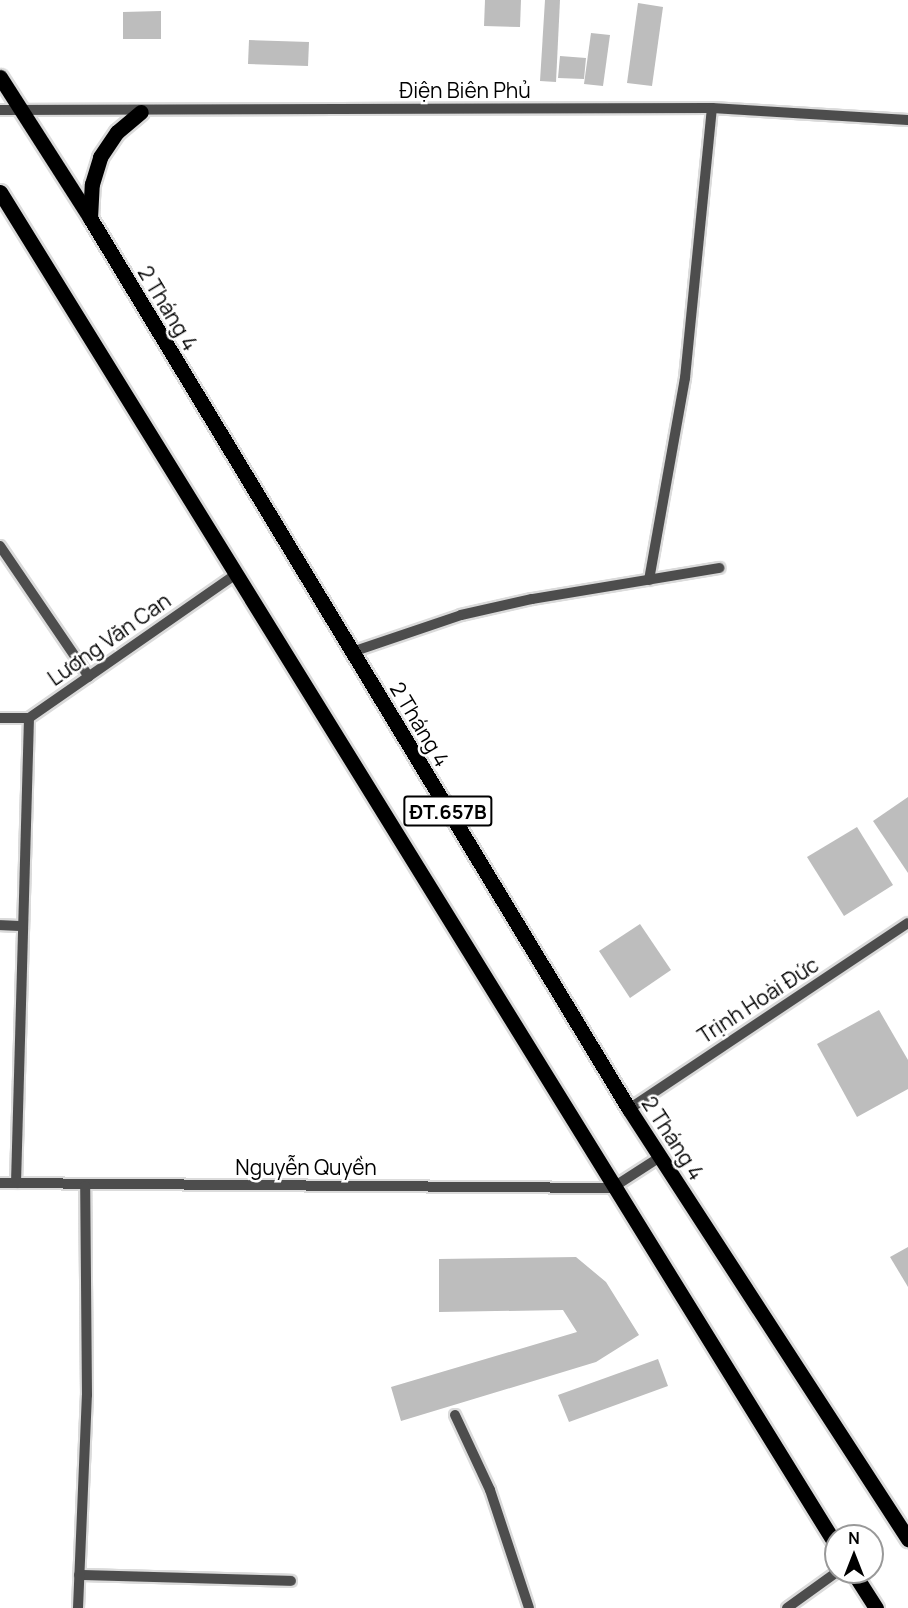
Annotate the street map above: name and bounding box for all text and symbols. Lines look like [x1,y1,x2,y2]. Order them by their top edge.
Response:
street label: Điện Biên Phủ [399,77,531,103]
street label: 2 Tháng 4 [133,261,203,355]
street label: Lương Văn Can [43,587,175,691]
street label: 2 Tháng 4 [385,677,455,771]
road number: ĐT.657B [403,794,493,828]
street label: Trịnh Hoài Đức [693,952,823,1048]
street label: 2 Tháng 4 [637,1092,709,1184]
street label: Nguyễn Quyền [235,1154,377,1180]
north arrow [824,1524,884,1584]
text: N [848,1527,860,1549]

